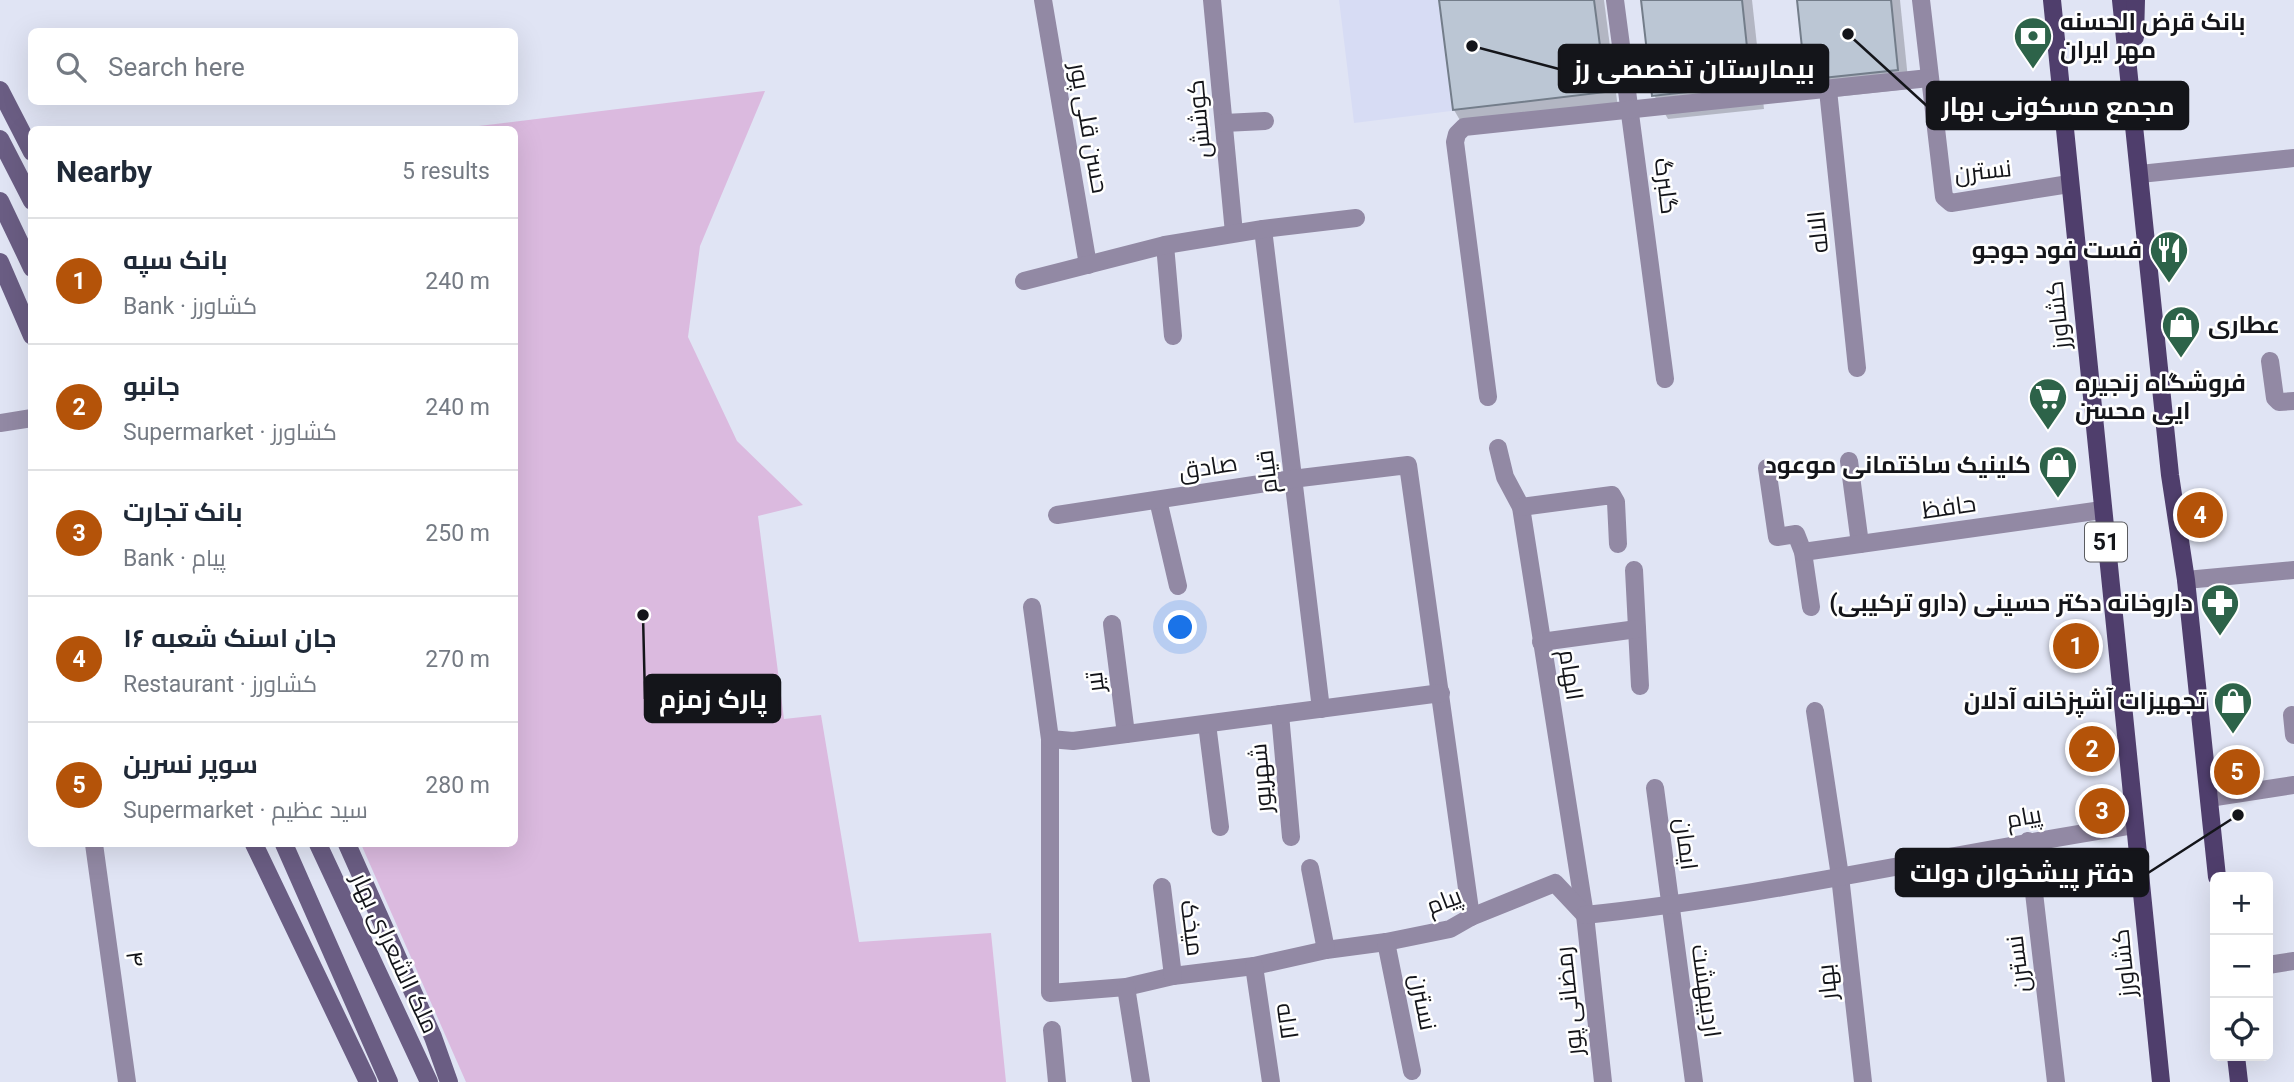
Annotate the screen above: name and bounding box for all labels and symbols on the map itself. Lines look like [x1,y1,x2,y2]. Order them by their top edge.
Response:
place label: بانک قرض الحسنه مهر ایران [2060,8,2246,64]
bank icon: بانک قرض الحسنه مهر ایران [2012,15,2054,70]
callout: بیمارستان تخصصی رز [1559,45,1828,92]
text: بیمارستان تخصصی رز [1572,54,1815,85]
street label: حسن قلی پور [1061,59,1114,196]
street label: کوشش [1182,79,1216,159]
callout: مجمع مسکونی بهار [1927,82,2188,129]
text: مجمع مسکونی بهار [1940,91,2175,123]
street label: نسترن [1953,154,2013,188]
street label: گلبرگ [1649,156,1683,216]
street label: الاله [1802,209,1834,255]
restaurant icon: فست فود جوجو [2148,229,2190,284]
place label: فست فود جوجو [1972,236,2142,264]
street label: کشاورز [2040,280,2076,352]
shop icon: عطاری [2160,304,2202,359]
place label: عطاری [2208,311,2280,339]
place label: فروشگاه زنجیره ایی محسن [2075,369,2246,425]
supermarket icon: فروشگاه زنجیره ایی محسن [2027,376,2069,431]
shop icon: کلینیک ساختمانی موعود [2037,444,2079,499]
street label: قیام [1250,448,1286,495]
street label: صادق [1177,449,1240,486]
place label: کلینیک ساختمانی موعود [1765,451,2031,479]
street label: حافظ [1920,489,1978,525]
pin: 4 [2177,489,2223,541]
road number: 51 [2085,522,2127,562]
pharmacy icon: داروخانه دکتر حسینی (دارو ترکیبی) [2199,582,2241,637]
place label: داروخانه دکتر حسینی (دارو ترکیبی) [1829,589,2193,617]
your location [1163,610,1197,644]
pin: 1 [2053,620,2099,672]
street label: الهام [1551,648,1589,703]
street label: تیر [1080,669,1110,696]
callout: پارک زمزم [645,675,780,722]
shop icon: تجهیزات آشپزخانه آدلان [2212,680,2254,735]
text: پارک زمزم [659,684,767,717]
place label: تجهیزات آشپزخانه آدلان [1964,687,2207,718]
pin: 2 [2069,723,2115,775]
street label: شهریور [1244,742,1278,816]
pin: 5 [2214,746,2260,798]
pin: 3 [2079,785,2125,837]
street label: پیام [2004,800,2045,836]
street label: ایمان [1669,816,1703,872]
callout: دفتر پیشخوان دولت [1896,849,2148,896]
text: دفتر پیشخوان دولت [1910,858,2134,891]
street label: ملک الشعرای بهار [345,866,444,1038]
street label: پیام [1422,881,1467,922]
street label: میخک [1175,898,1209,958]
street label: کشاورز [2106,928,2142,1000]
street label: نسترن [2001,934,2035,994]
street label: اردیبهشت [1686,943,1726,1039]
street label: رمضانی پور [1549,945,1591,1059]
street label: ۴ [120,949,150,969]
street label: بهار [1811,963,1843,1003]
street label: نسترن [1404,971,1442,1033]
street label: لاله [1271,1001,1303,1041]

